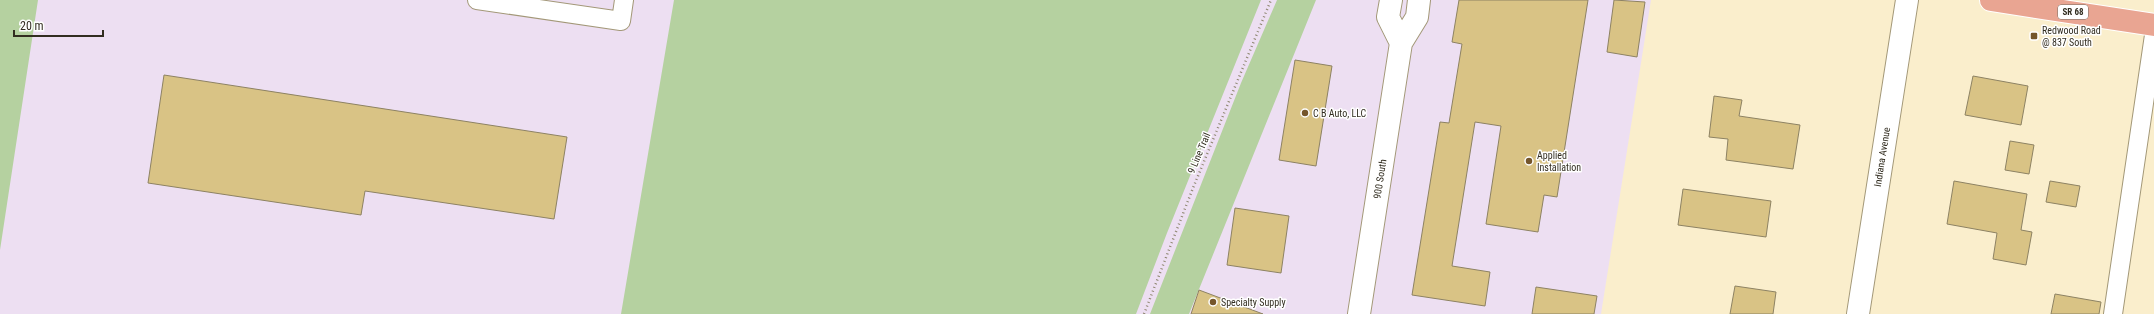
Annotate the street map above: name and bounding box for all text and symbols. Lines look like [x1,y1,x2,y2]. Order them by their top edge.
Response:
road number: SR 68 [2058,5,2088,19]
scale bar [14,12,103,38]
text: 20 m [20,19,44,33]
place label: Redwood Road @ 837 South [2042,25,2101,48]
marker: Redwood Road @ 837 South [2029,31,2039,41]
marker: C B Auto, LLC [1300,108,1310,118]
place label: C B Auto, LLC [1313,108,1367,119]
street label: Indiana Avenue [1872,126,1892,188]
street label: 9 Line Trail [1186,131,1212,175]
place label: Applied Installation [1537,150,1581,173]
marker: Applied Installation [1524,156,1534,166]
street label: 900 South [1371,158,1389,200]
marker: Specialty Supply [1208,297,1218,307]
place label: Specialty Supply [1221,297,1286,308]

